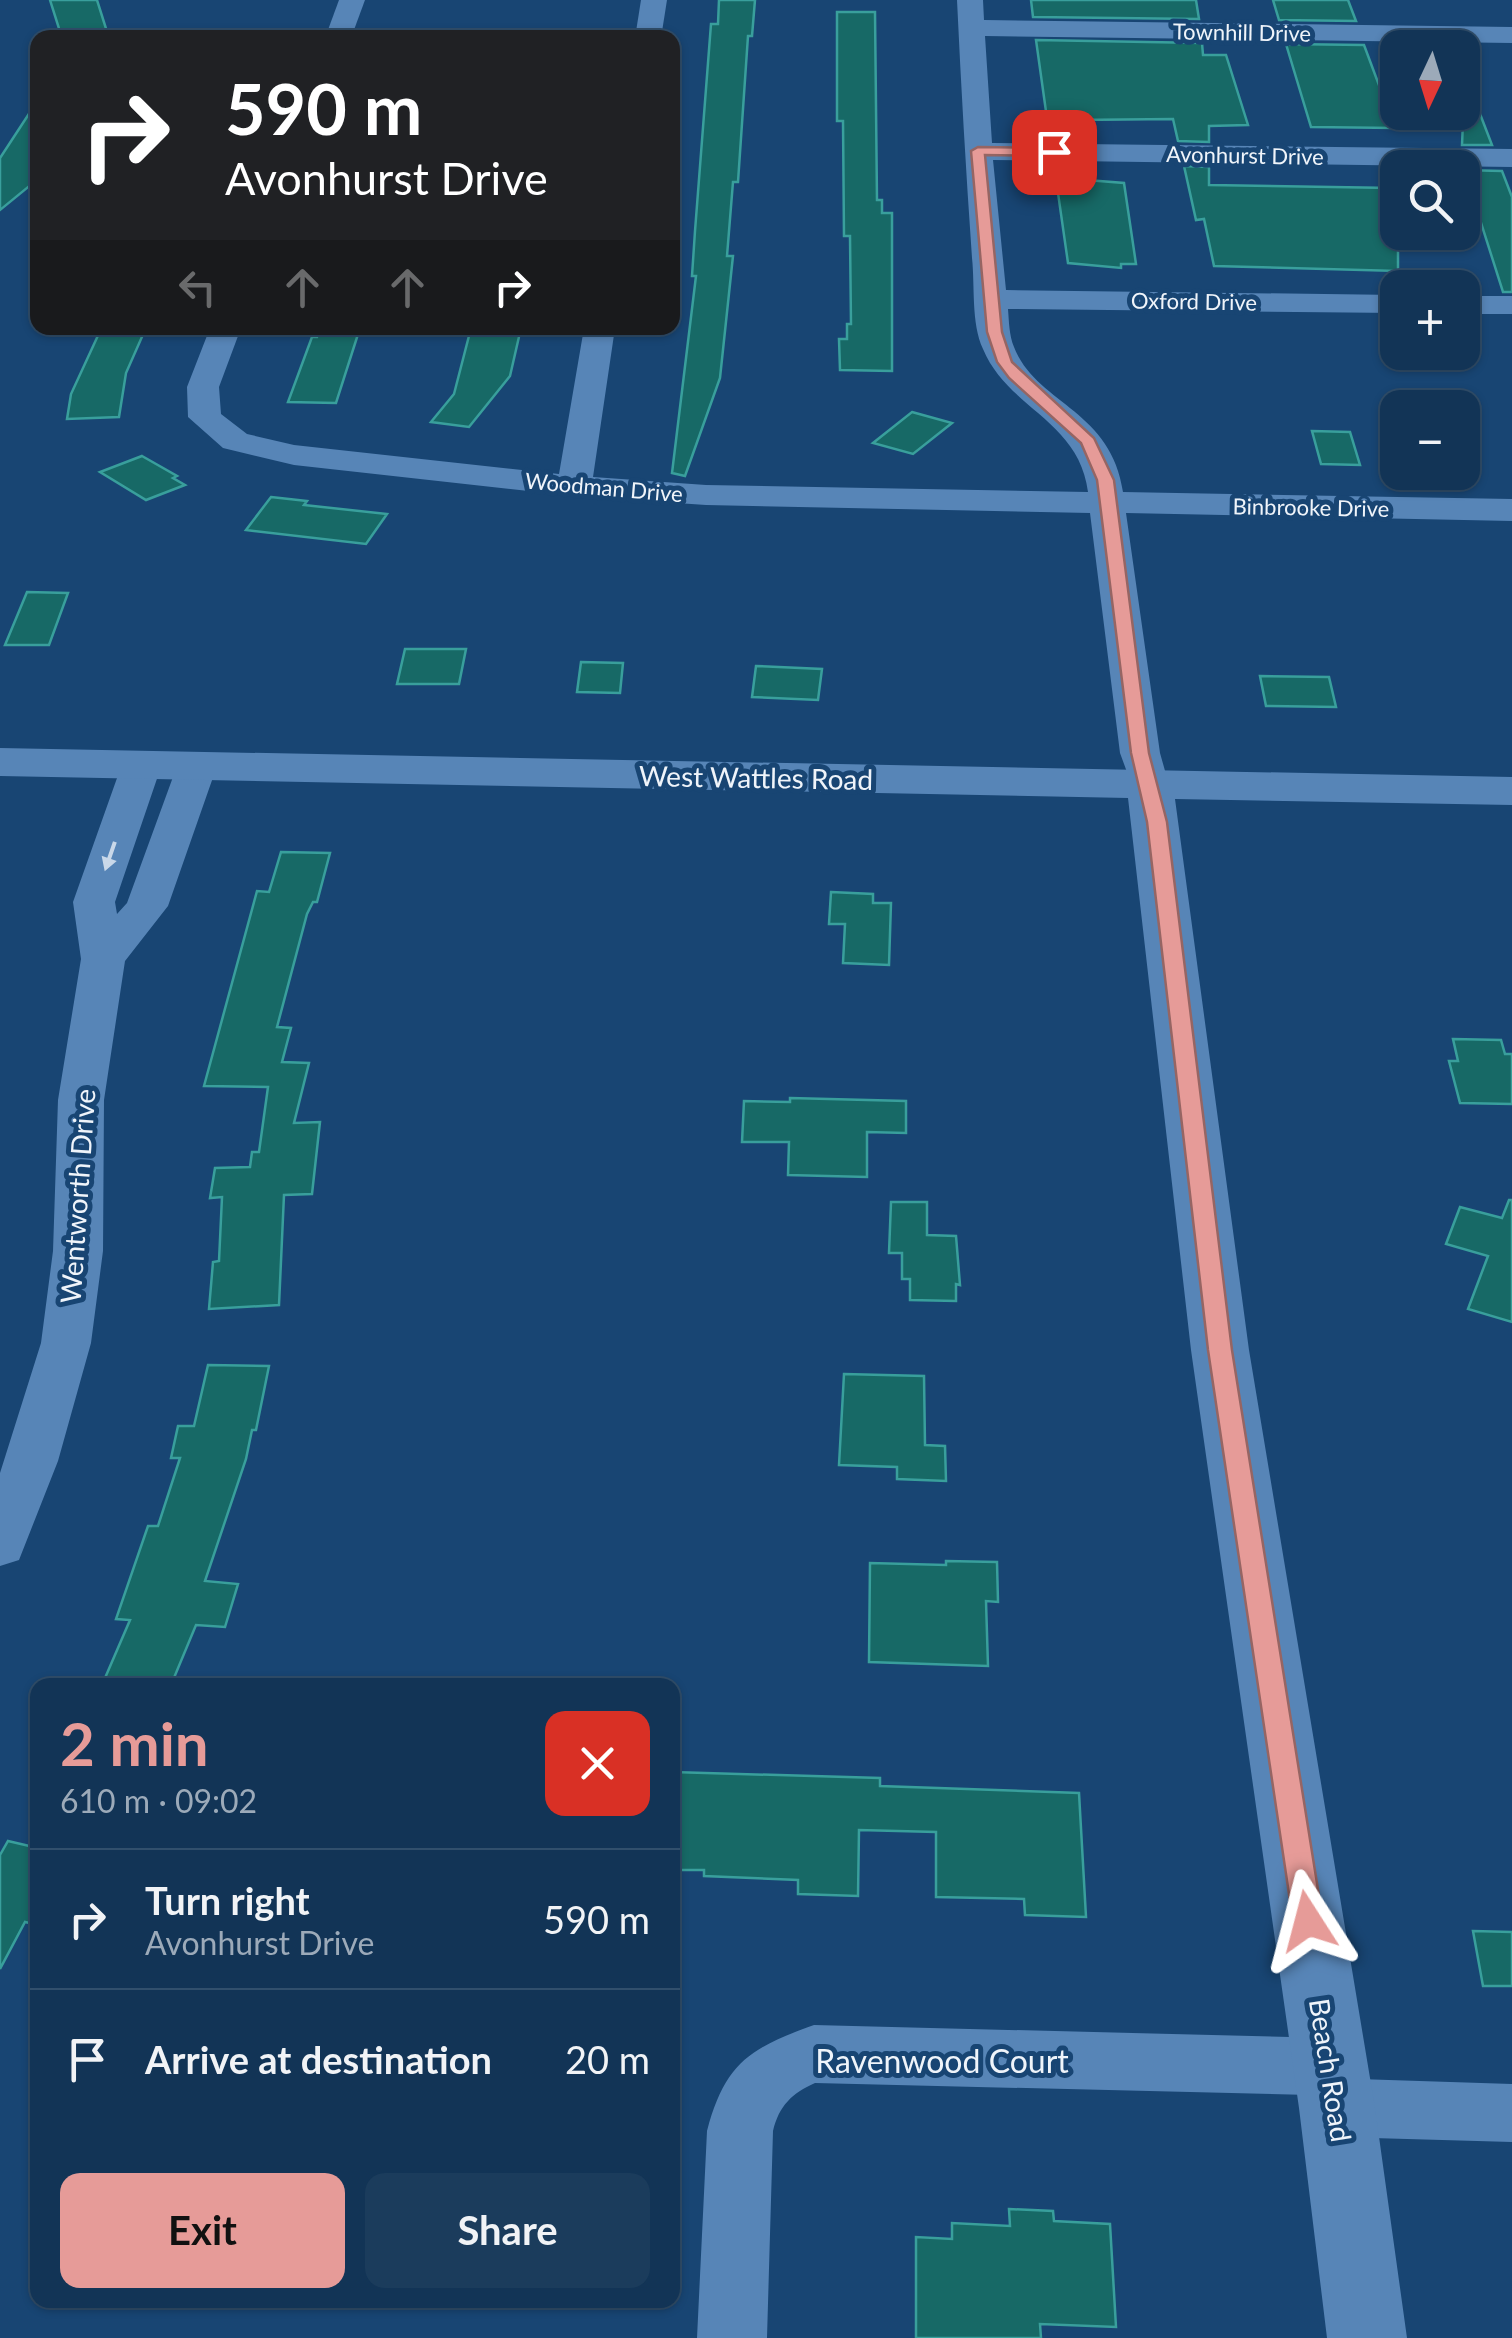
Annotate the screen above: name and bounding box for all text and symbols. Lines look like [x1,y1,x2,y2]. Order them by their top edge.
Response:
street label: Townhill Drive [1173,17,1311,47]
north arrow [1380,30,1480,130]
map controls [1380,30,1480,490]
text: 590 m [225,66,422,150]
icon: right [60,70,190,200]
pin [1012,110,1097,195]
icon: arrive [1027,125,1082,180]
street label: Avonhurst Drive [1166,140,1324,170]
button: search [1380,150,1480,250]
text: Avonhurst Drive [225,151,548,205]
icon: left [170,260,225,315]
icon: ahead [275,260,330,315]
icon: ahead [380,260,435,315]
icon: right [485,260,540,315]
button: + [1380,270,1480,370]
street label: Oxford Drive [1131,286,1257,316]
button: − [1380,390,1480,490]
street label: Woodman Drive [524,467,684,507]
street label: Binbrooke Drive [1232,492,1390,522]
street label: West Wattles Road [639,758,873,796]
one-way arrow [102,842,117,872]
street label: Wentworth Drive [53,1088,101,1304]
text: 2 min [60,1707,209,1779]
button: close [545,1711,650,1816]
text: 610 m · 09:02 [60,1781,257,1820]
position arrow [1256,1869,1360,1973]
text: Turn right [145,1877,310,1923]
icon: right [60,1892,115,1947]
text: 590 m [543,1896,650,1942]
text: Avonhurst Drive [145,1923,375,1962]
street label: Beach Road [1303,1996,1359,2144]
icon: arrive [60,2032,115,2087]
text: Arrive at destination [145,2036,492,2082]
text: 20 m [565,2036,650,2082]
street label: Ravenwood Court [815,2041,1069,2080]
button: Exit [60,2173,345,2288]
button: Share [365,2173,650,2288]

